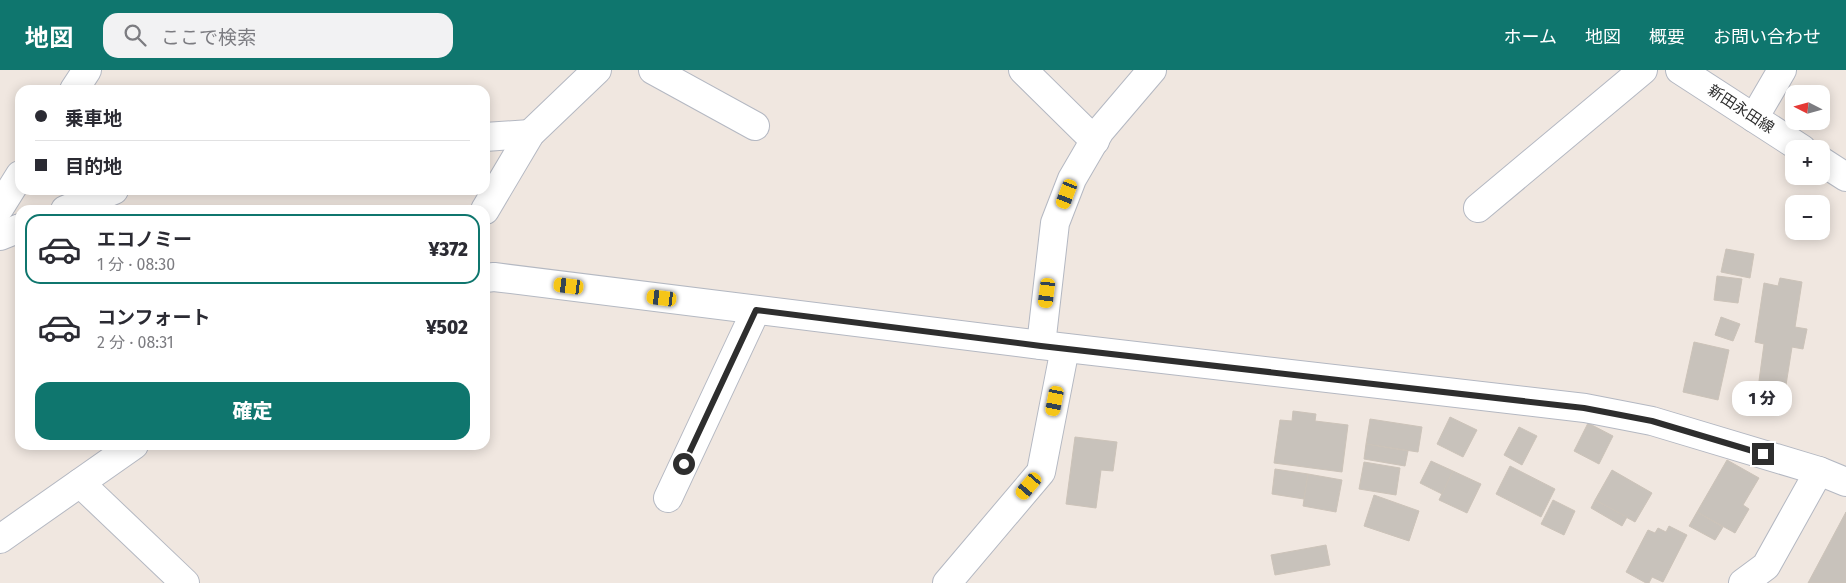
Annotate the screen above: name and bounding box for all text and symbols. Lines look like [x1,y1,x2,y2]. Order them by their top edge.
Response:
search box [103,13,453,58]
icon: search [121,21,149,49]
text: 地図 [25,24,73,52]
text: ここで検索 [161,26,256,49]
text: ホーム [1504,26,1557,48]
text: 地図 [1585,26,1621,48]
text: 概要 [1649,26,1685,48]
text: お問い合わせ [1713,26,1821,48]
street label: 新田永田線 [1705,81,1777,137]
north arrow [1785,85,1830,130]
map controls [1785,85,1830,240]
text: 乗車地 [65,107,122,130]
button: + [1785,140,1830,185]
text: 目的地 [65,155,122,178]
car [1054,177,1079,211]
button: − [1785,195,1830,240]
icon: car [37,227,82,272]
text: エコノミー [97,228,192,251]
text: ¥372 [429,238,468,261]
text: 1 分 · 08:30 [97,255,175,274]
car [553,277,584,295]
car [1037,277,1056,309]
car [646,289,677,307]
icon: car [37,305,82,350]
text: コンフォート [97,306,210,329]
text: ¥502 [426,316,468,339]
text: 2 分 · 08:31 [97,333,174,352]
button: 確定 [35,382,470,440]
callout: 1 分 [1733,382,1793,416]
car [1044,385,1065,417]
text: 1 分 [1748,389,1776,408]
route end [1752,443,1774,465]
route start [673,453,695,475]
car [1013,470,1044,502]

